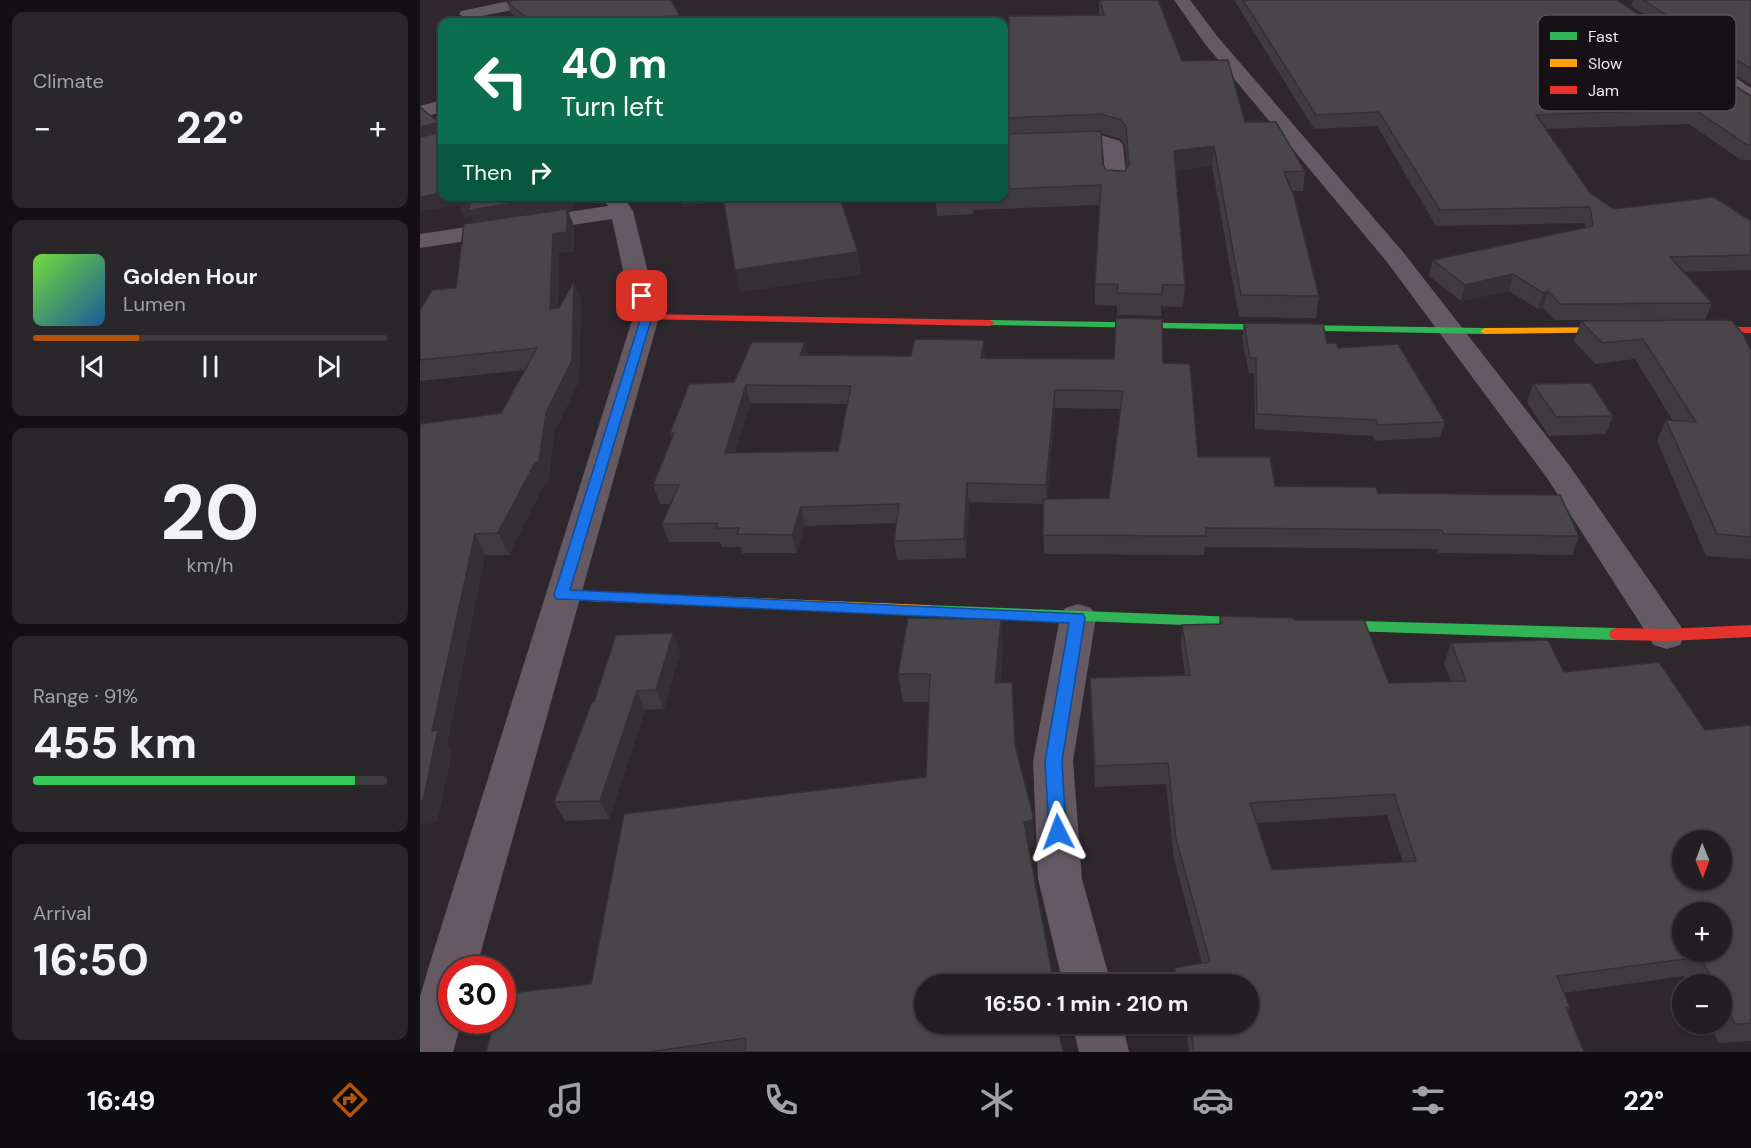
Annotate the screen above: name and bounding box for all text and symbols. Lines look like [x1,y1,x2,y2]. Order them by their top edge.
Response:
legend [1538,15,1736,111]
text: Fast [1588,26,1619,47]
text: 40 m [561,36,667,91]
icon: left [462,42,540,120]
text: Slow [1588,53,1622,74]
text: Climate [33,68,104,94]
text: Jam [1588,80,1619,101]
text: Turn left [561,89,664,124]
text: 22° [176,98,244,157]
text: − [33,106,51,149]
text: + [369,106,387,149]
icon: right [524,156,557,189]
text: Then [462,158,512,187]
text: Golden Hour [123,262,258,291]
pin [616,270,667,321]
icon: arrive [625,279,658,312]
text: Lumen [123,291,186,317]
icon: previous [76,350,109,383]
icon: pause [194,350,227,383]
icon: next [312,350,345,383]
text: 20 [160,462,260,563]
text: km/h [186,552,234,578]
text: Range · 91% [33,683,138,709]
text: 455 km [33,713,197,772]
position arrow [1026,800,1090,864]
north arrow [1672,830,1732,890]
map controls [1672,830,1732,1034]
text: Arrival [33,900,91,926]
button: + [1672,902,1732,962]
text: 16:50 [33,930,149,989]
speed limit sign: 30 [438,956,516,1034]
button: − [1672,974,1732,1034]
text: 16:50 · 1 min · 210 m [984,989,1189,1018]
icon: directions [329,1079,371,1121]
icon: music [545,1079,587,1121]
icon: phone [760,1079,802,1121]
icon: climate [976,1079,1018,1121]
icon: car [1192,1079,1234,1121]
icon: filters [1407,1079,1449,1121]
text: 16:49 [87,1083,155,1118]
text: 22° [1623,1083,1664,1118]

